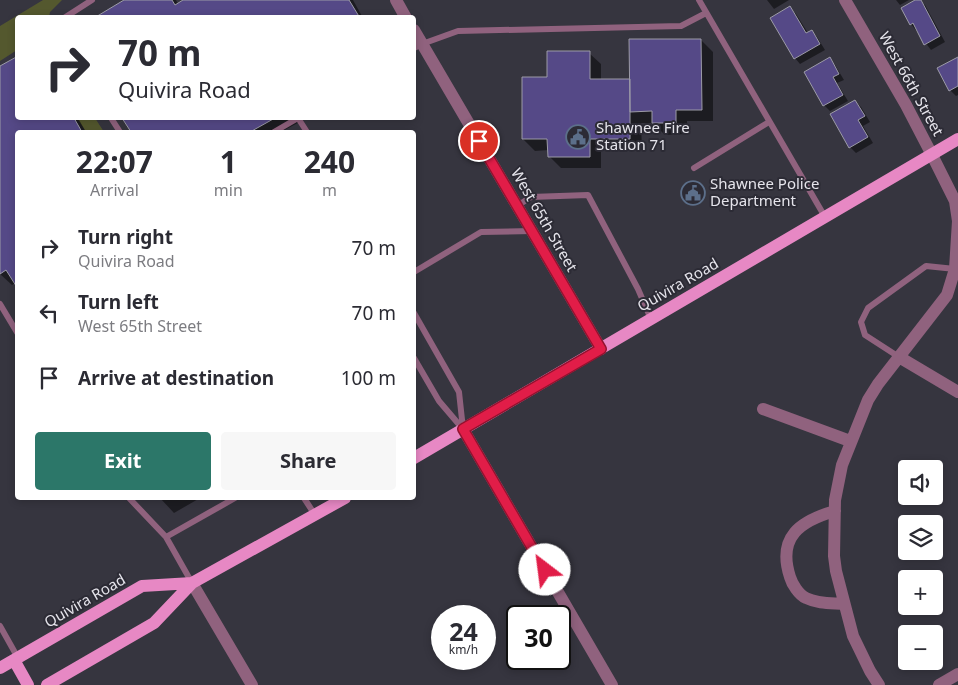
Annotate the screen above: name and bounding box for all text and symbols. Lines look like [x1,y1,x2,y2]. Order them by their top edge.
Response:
street label: West 66th Street [875,28,949,140]
text: 70 m [118,29,201,76]
icon: right [35,35,100,100]
text: Quivira Road [118,74,251,104]
place label: Shawnee Fire Station 71 [596,117,690,154]
pin [458,120,500,162]
public building icon: Shawnee Fire Station 71 [565,124,591,150]
icon: arrive [465,127,493,155]
text: 22:07 [76,141,153,182]
text: 1 [220,141,237,182]
text: 240 [304,141,355,182]
street label: West 65th Street [507,164,583,275]
place label: Shawnee Police Department [710,173,819,210]
text: Arrival [90,179,139,201]
text: min [214,179,243,201]
text: m [322,179,337,201]
public building icon: Shawnee Police Department [680,180,706,206]
text: Turn right [78,224,173,250]
icon: right [35,234,63,262]
text: 70 m [352,235,396,261]
text: Quivira Road [78,250,175,272]
street label: Quivira Road [633,253,722,315]
text: Turn left [78,289,159,315]
icon: left [35,299,63,327]
text: 70 m [352,300,396,326]
text: West 65th Street [78,315,202,337]
icon: arrive [35,364,63,392]
text: Arrive at destination [78,365,274,391]
text: 100 m [341,365,396,391]
button: Exit [35,432,211,490]
button: Share [221,432,396,490]
map controls [898,460,943,670]
button: sound [898,460,943,505]
button: layers [898,515,943,560]
position arrow [518,543,570,595]
street label: Quivira Road [40,569,129,631]
button: + [898,570,943,615]
speed limit sign: 30 [506,605,571,670]
text: 24 [449,614,478,648]
button: − [898,625,943,670]
text: km/h [449,641,478,658]

